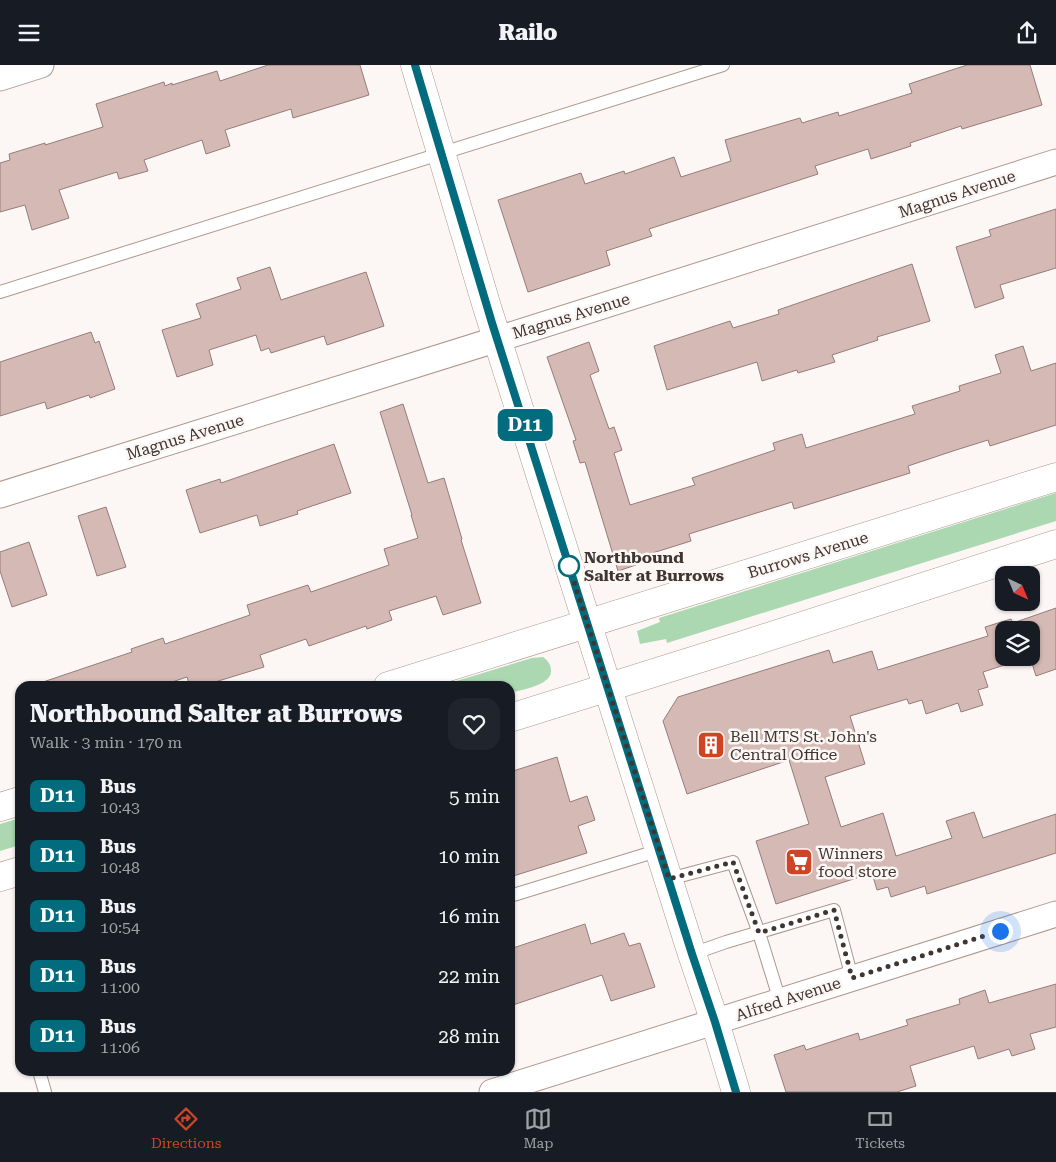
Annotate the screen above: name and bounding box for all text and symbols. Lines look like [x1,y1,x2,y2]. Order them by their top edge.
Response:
icon: menu [15,19,43,47]
icon: share [1013,19,1041,47]
text: Railo [498,20,558,45]
street label: Magnus Avenue [896,166,1018,222]
street label: Magnus Avenue [510,289,632,343]
line badge: D11 [496,409,554,441]
street label: Magnus Avenue [124,410,246,464]
text: D11 [508,414,542,435]
street label: Burrows Avenue [745,528,871,582]
place label: Northbound Salter at Burrows [584,548,724,585]
marker: Northbound Salter at Burrows [558,555,580,577]
north arrow [995,566,1040,611]
map controls [995,566,1040,666]
button: layers [995,621,1040,666]
button: heart [448,698,500,750]
text: Northbound Salter at Burrows [30,700,402,728]
place label: Bell MTS St. John's Central Office [730,727,877,764]
building icon: Bell MTS St. John's Central Office [696,730,726,760]
text: Walk · 3 min · 170 m [30,733,182,752]
text: Bus [100,775,136,798]
text: D11 [40,785,75,806]
text: 5 min [449,785,500,808]
text: 10:43 [100,798,140,817]
text: Bus [100,835,136,858]
place label: Winners food store [818,844,897,881]
text: D11 [40,845,75,866]
text: 10 min [438,845,500,868]
supermarket icon: Winners food store [784,847,814,877]
text: 10:48 [100,858,140,877]
text: Bus [100,895,136,918]
text: D11 [40,905,75,926]
text: 16 min [438,905,500,928]
text: 10:54 [100,918,140,937]
your location [988,919,1013,944]
text: Bus [100,955,136,978]
text: D11 [40,965,75,986]
text: 22 min [438,965,500,988]
street label: Alfred Avenue [733,973,843,1025]
text: 11:00 [100,978,140,997]
text: Bus [100,1015,136,1038]
text: D11 [40,1025,75,1046]
text: 28 min [438,1025,500,1048]
text: 11:06 [100,1038,140,1057]
tab: Directions [151,1105,221,1151]
tab: Map [523,1105,553,1151]
tab: Tickets [855,1105,905,1151]

